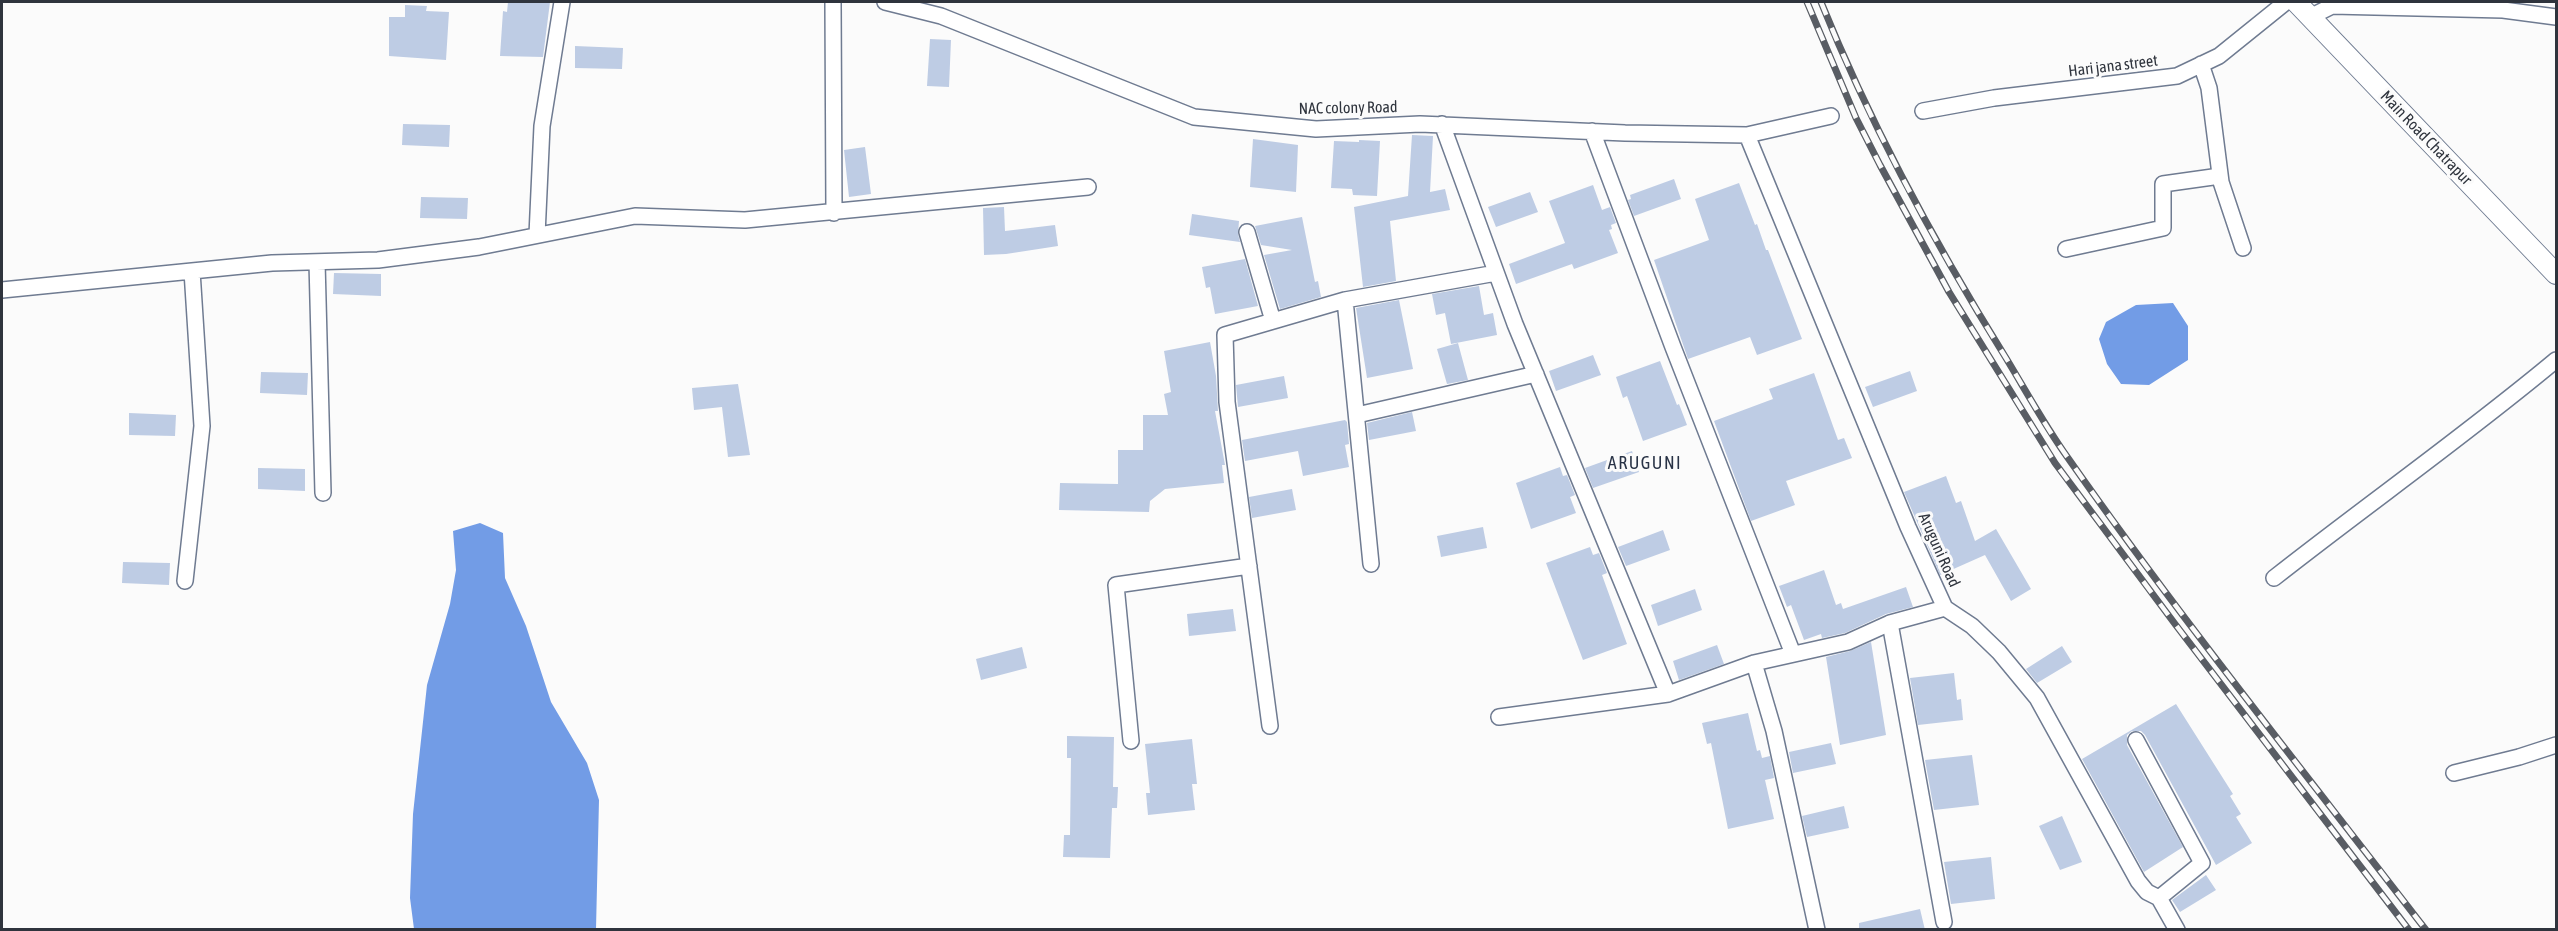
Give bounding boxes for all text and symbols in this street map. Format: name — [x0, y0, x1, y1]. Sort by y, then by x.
street label: Hari jana street — [2067, 51, 2159, 81]
street label: Main Road Chatrapur — [2376, 87, 2476, 189]
street label: NAC colony Road — [1298, 98, 1398, 118]
district label: ARUGUNI — [1608, 452, 1682, 474]
street label: Aruguni Road — [1914, 510, 1964, 590]

